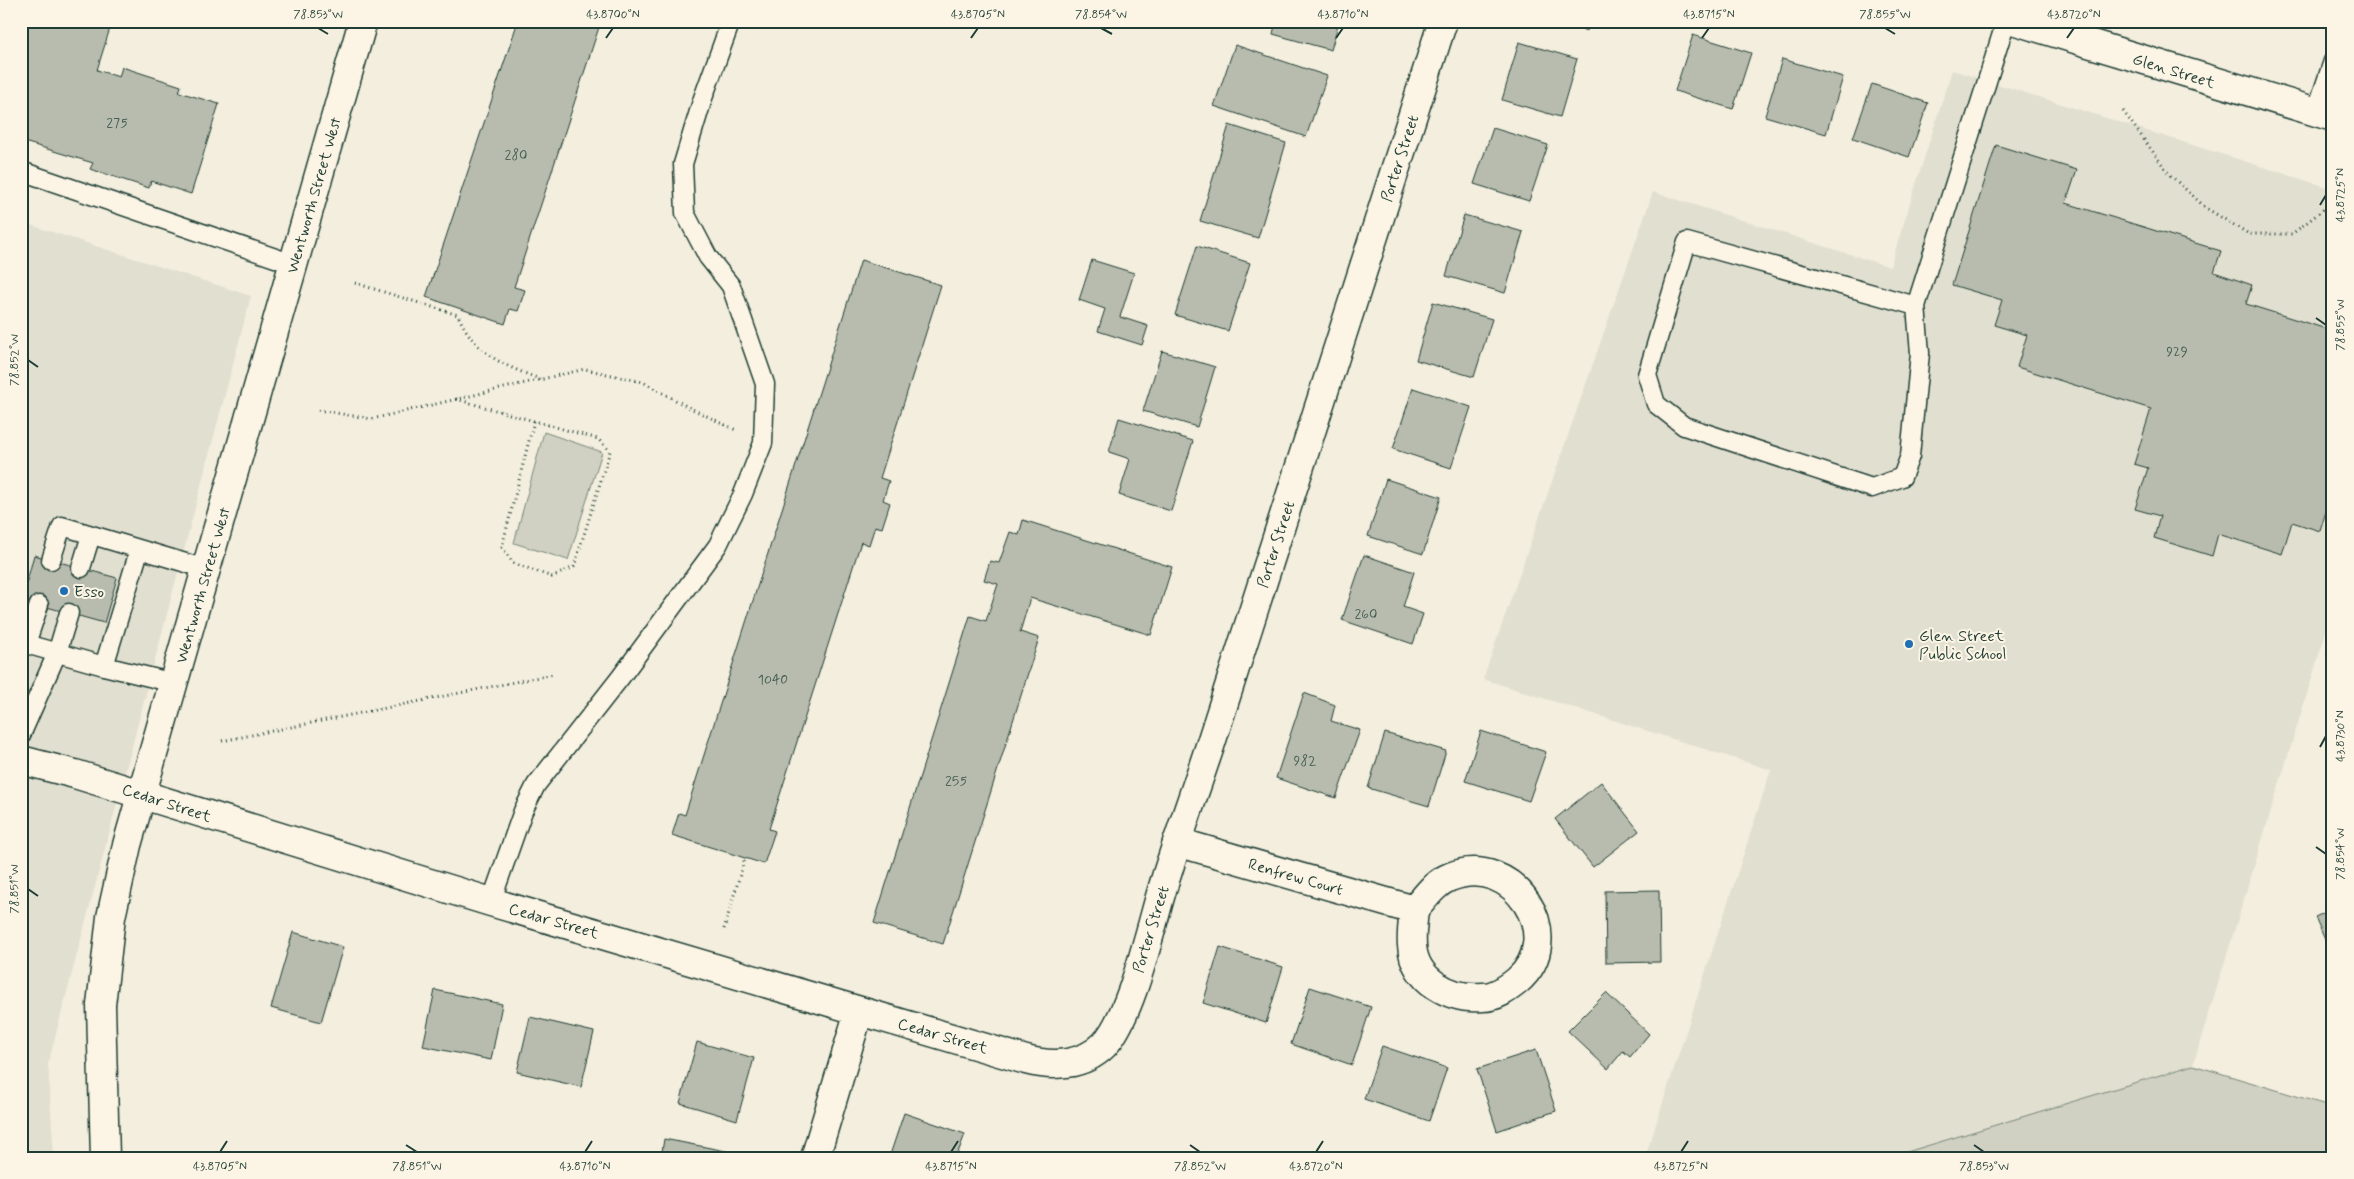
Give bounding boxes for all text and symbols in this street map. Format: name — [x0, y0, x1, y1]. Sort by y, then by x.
text: 78.853°W — [293, 7, 343, 23]
text: 43.8700°N — [586, 7, 640, 23]
text: 43.8705°N — [951, 7, 1005, 23]
text: 78.854°W — [1075, 7, 1127, 23]
text: 43.8710°N — [1317, 7, 1369, 23]
text: 43.8715°N — [1683, 7, 1735, 23]
text: 78.855°W — [1859, 7, 1911, 23]
text: 43.8720°N — [2047, 7, 2101, 23]
street label: Glen Street — [2130, 49, 2218, 94]
street label: Porter Street — [1377, 112, 1424, 204]
house number: 275 — [106, 114, 128, 132]
street label: Wentworth Street West — [282, 115, 347, 276]
house number: 280 — [505, 146, 527, 164]
text: 43.8725°N — [2333, 168, 2349, 222]
text: 78.855°W — [2333, 299, 2349, 351]
text: 78.852°W — [7, 334, 23, 386]
house number: 929 — [2166, 343, 2188, 361]
street label: Porter Street — [1253, 498, 1300, 590]
street label: Wentworth Street West — [171, 505, 236, 666]
place label: Esso — [74, 582, 104, 603]
marker: Esso — [58, 585, 70, 597]
house number: 260 — [1354, 605, 1378, 623]
place label: Glen Street Public School — [1919, 626, 2007, 665]
marker: Glen Street Public School — [1903, 638, 1915, 650]
house number: 1040 — [758, 671, 788, 689]
text: 43.8730°N — [2333, 710, 2349, 762]
house number: 982 — [1294, 752, 1316, 770]
house number: 255 — [945, 772, 967, 790]
street label: Cedar Street — [119, 779, 214, 828]
text: 78.854°W — [2333, 828, 2349, 880]
street label: Renfrew Court — [1246, 854, 1346, 901]
text: 78.851°W — [7, 864, 23, 914]
street label: Porter Street — [1128, 883, 1175, 976]
street label: Cedar Street — [506, 899, 602, 944]
street label: Cedar Street — [895, 1014, 991, 1059]
text: 43.8705°N — [193, 1159, 247, 1175]
text: 78.851°W — [392, 1159, 442, 1175]
text: 43.8710°N — [559, 1159, 611, 1175]
text: 43.8715°N — [925, 1159, 977, 1175]
text: 78.852°W — [1174, 1159, 1226, 1175]
text: 43.8720°N — [1289, 1159, 1343, 1175]
text: 43.8725°N — [1654, 1159, 1708, 1175]
text: 78.853°W — [1959, 1159, 2009, 1175]

